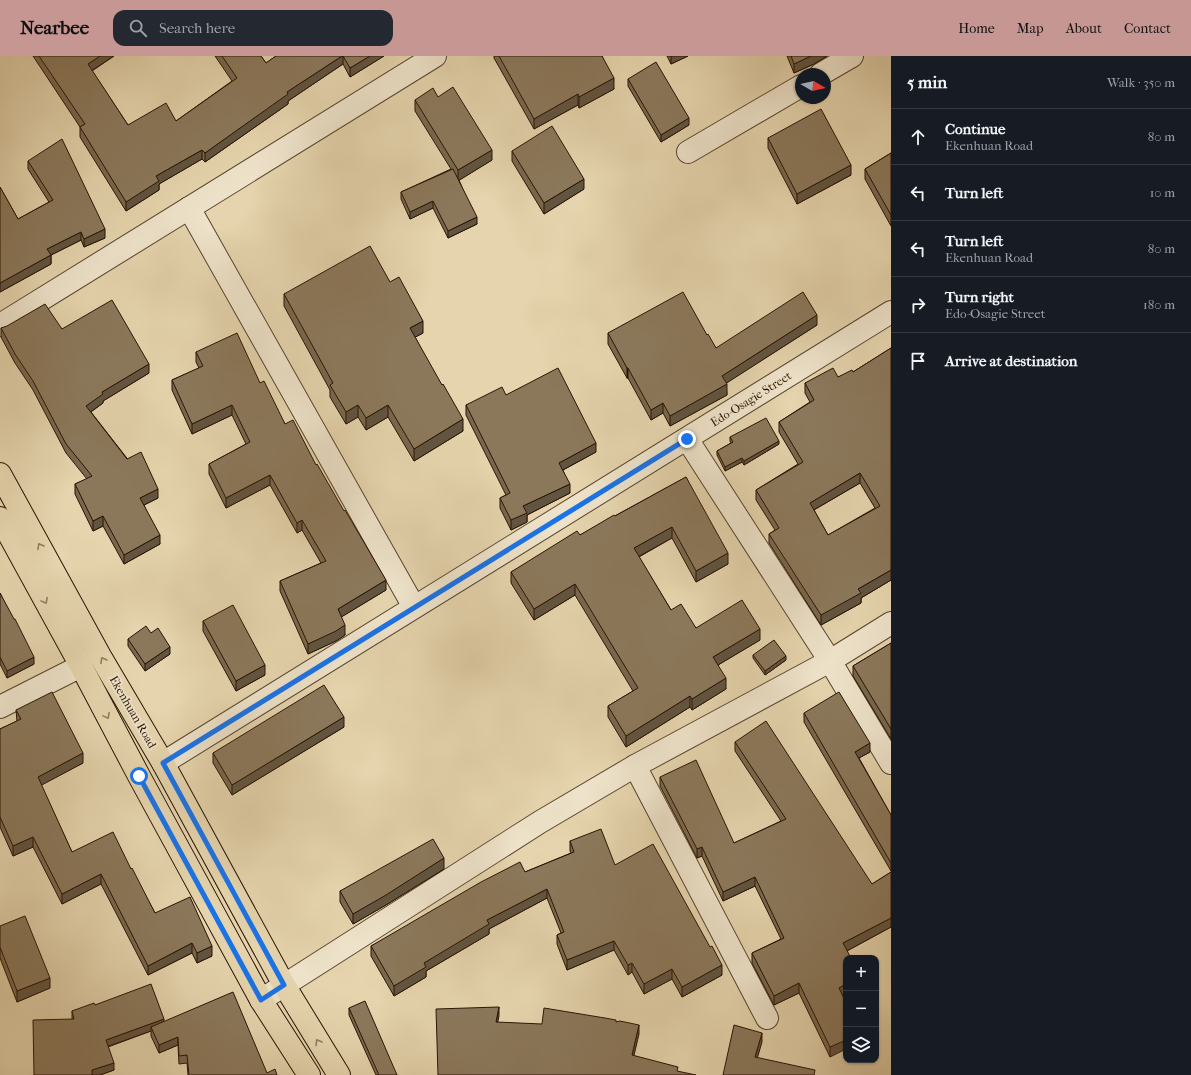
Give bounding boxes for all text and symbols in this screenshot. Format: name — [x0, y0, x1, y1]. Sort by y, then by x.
search box — [113, 10, 393, 46]
text: Nearbee — [20, 17, 89, 39]
icon: search — [127, 17, 149, 39]
text: Search here — [159, 19, 235, 37]
text: Home — [958, 20, 995, 37]
text: Map — [1017, 20, 1044, 37]
text: About — [1066, 20, 1102, 37]
text: Contact — [1124, 20, 1171, 37]
north arrow — [795, 68, 831, 104]
text: 5 min — [907, 72, 947, 92]
text: Walk · 350 m — [1107, 75, 1175, 90]
text: Continue — [945, 120, 1005, 138]
icon: ahead — [907, 126, 929, 148]
text: 80 m — [1148, 129, 1175, 144]
text: Ekenhuan Road — [945, 138, 1033, 153]
icon: left — [907, 182, 929, 204]
text: Turn left — [945, 184, 1003, 202]
text: 10 m — [1150, 185, 1175, 200]
text: Turn left — [945, 232, 1003, 250]
icon: left — [907, 238, 929, 260]
text: 80 m — [1148, 241, 1175, 256]
text: Ekenhuan Road — [945, 250, 1033, 265]
text: Turn right — [945, 288, 1014, 306]
icon: right — [907, 294, 929, 316]
text: 180 m — [1143, 297, 1175, 312]
text: Edo-Osagie Street — [945, 306, 1045, 321]
icon: arrive — [907, 350, 929, 372]
text: Arrive at destination — [945, 352, 1077, 370]
street label: Edo-Osagie Street — [708, 368, 795, 429]
route end — [678, 430, 696, 448]
one-way arrow — [38, 543, 45, 551]
one-way arrow — [41, 597, 48, 604]
one-way arrow — [100, 657, 107, 664]
street label: Ekenhuan Road — [107, 673, 160, 751]
one-way arrow — [102, 711, 109, 719]
route start — [130, 767, 148, 785]
map controls — [843, 955, 879, 1063]
button: + — [843, 955, 879, 991]
button: − — [843, 991, 879, 1027]
button: layers — [843, 1027, 879, 1063]
one-way arrow — [316, 1039, 323, 1046]

